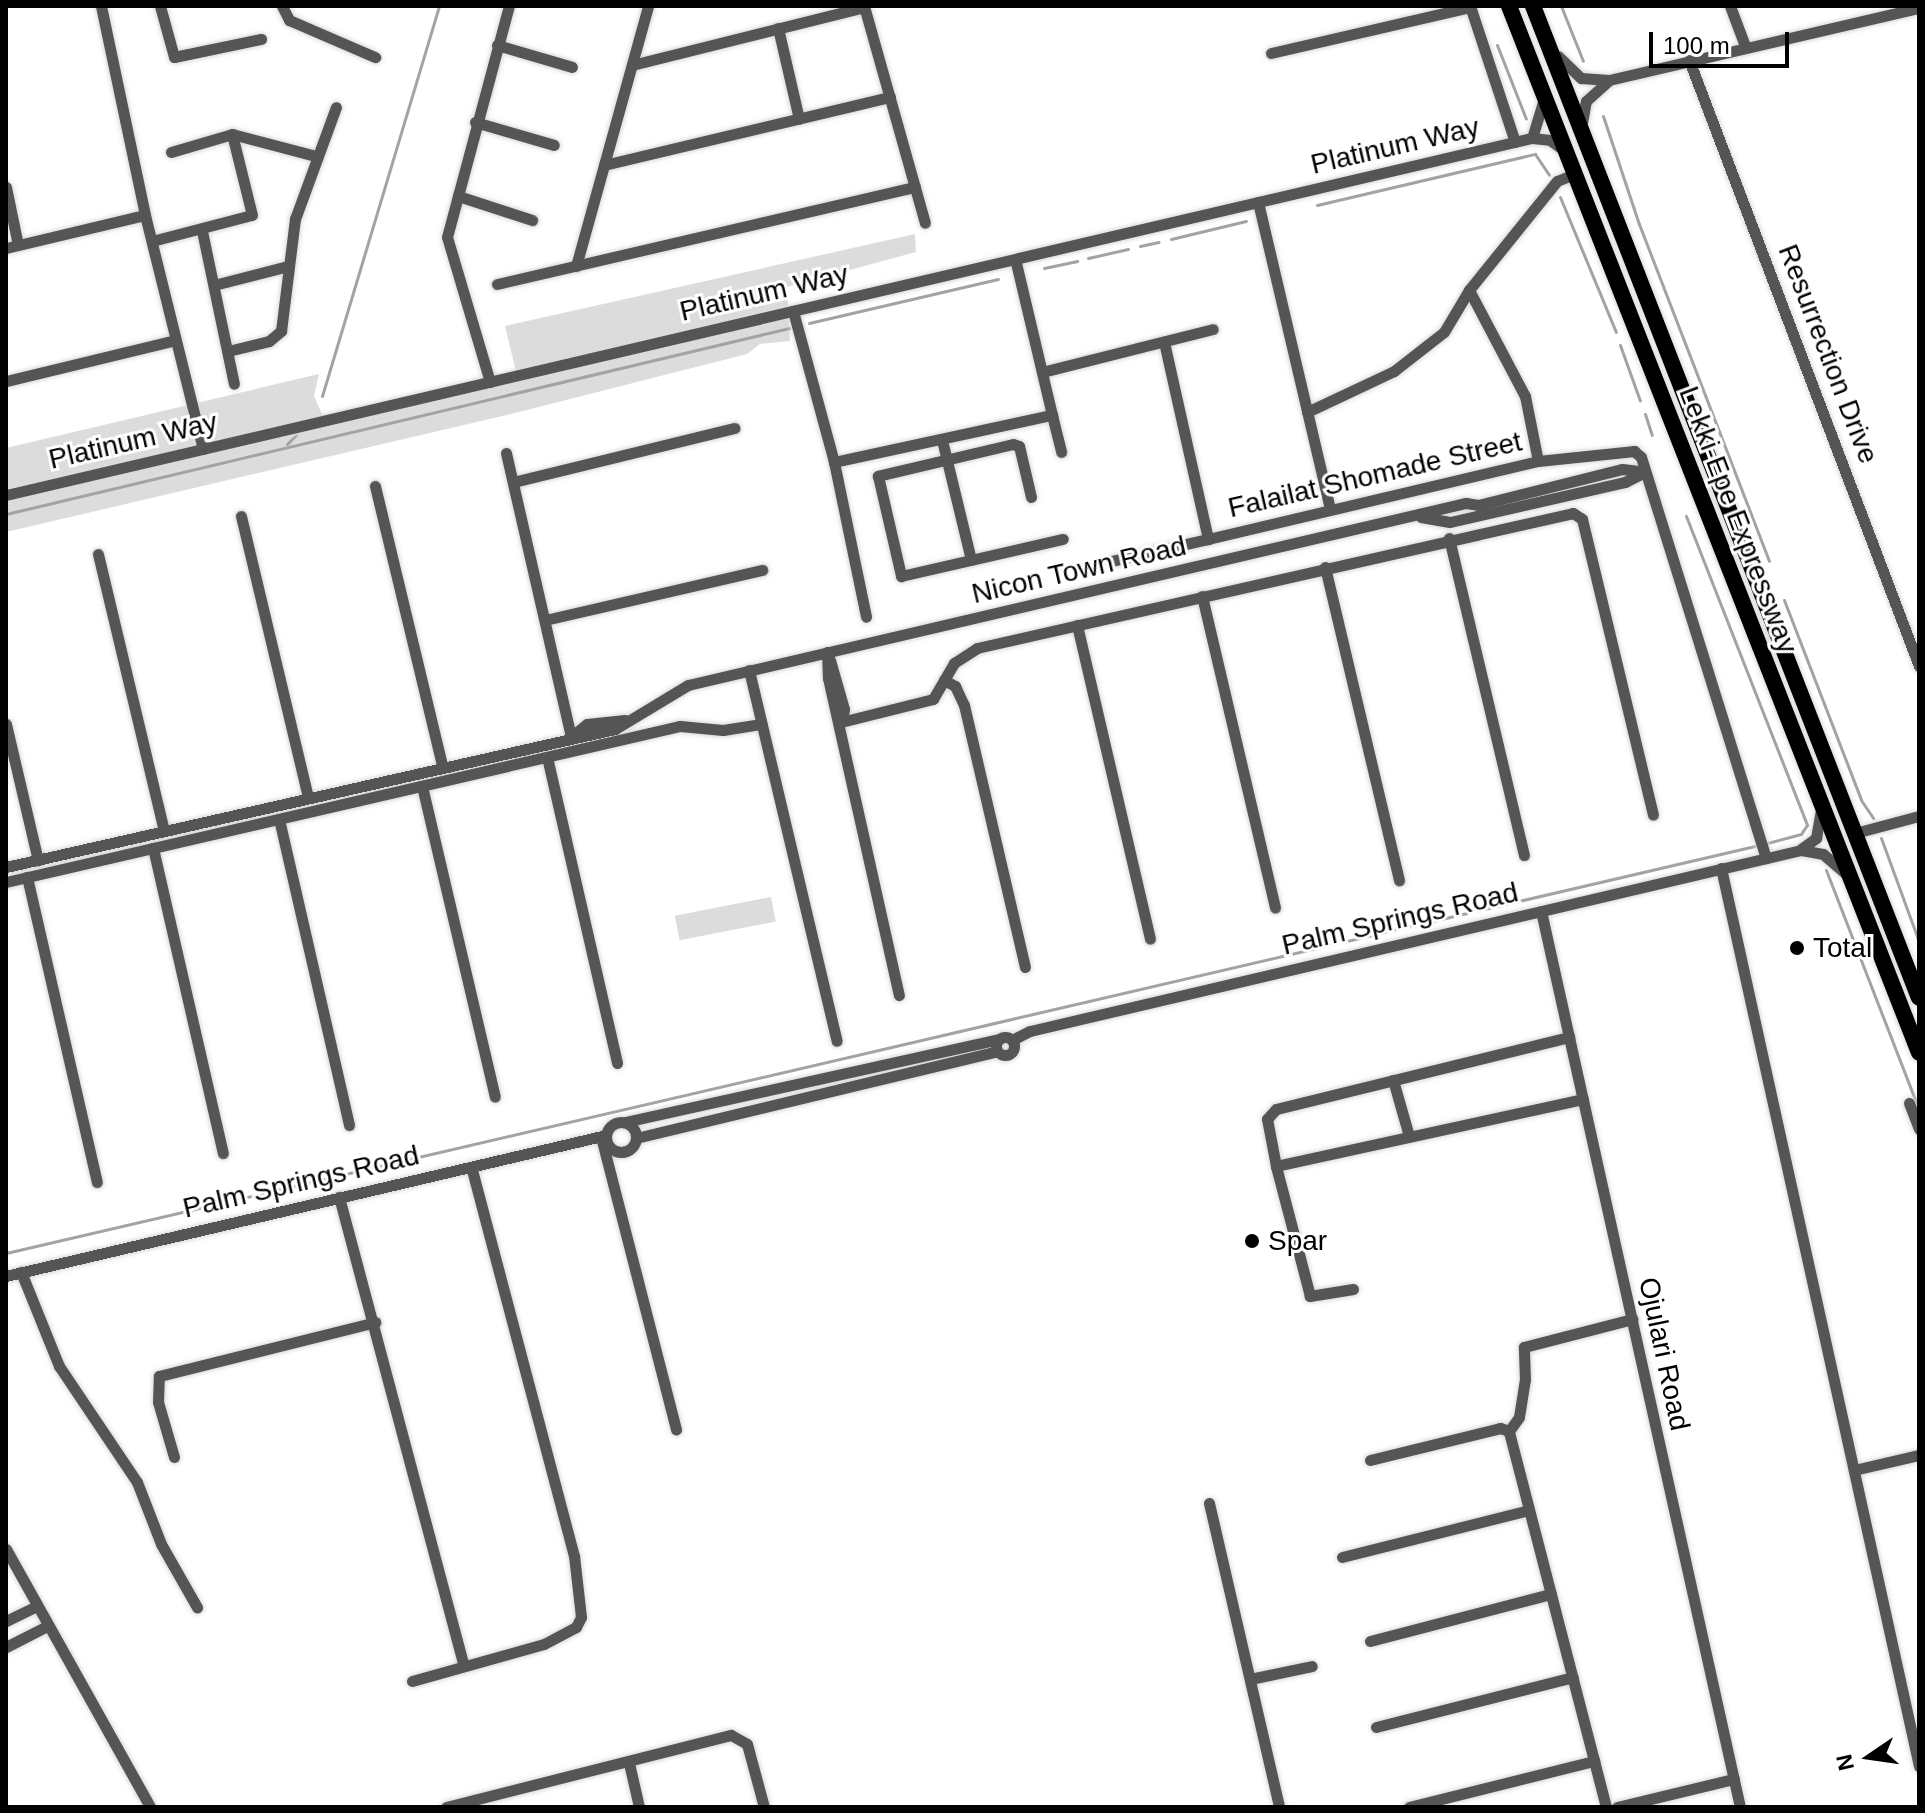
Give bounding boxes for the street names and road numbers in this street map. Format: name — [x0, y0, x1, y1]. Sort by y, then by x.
street label: Platinum Way — [1308, 110, 1482, 182]
street label: Resurrection Drive — [1771, 240, 1885, 468]
street label: Platinum Way — [677, 257, 851, 329]
street label: Lekki-Epe Expressway — [1672, 382, 1804, 658]
street label: Platinum Way — [46, 405, 220, 477]
street label: Falailat Shomade Street — [1225, 425, 1525, 525]
street label: Nicon Town Road — [968, 529, 1190, 611]
street label: Palm Springs Road — [1279, 875, 1521, 963]
street label: Palm Springs Road — [180, 1138, 422, 1226]
street label: Ojulari Road — [1631, 1274, 1697, 1434]

